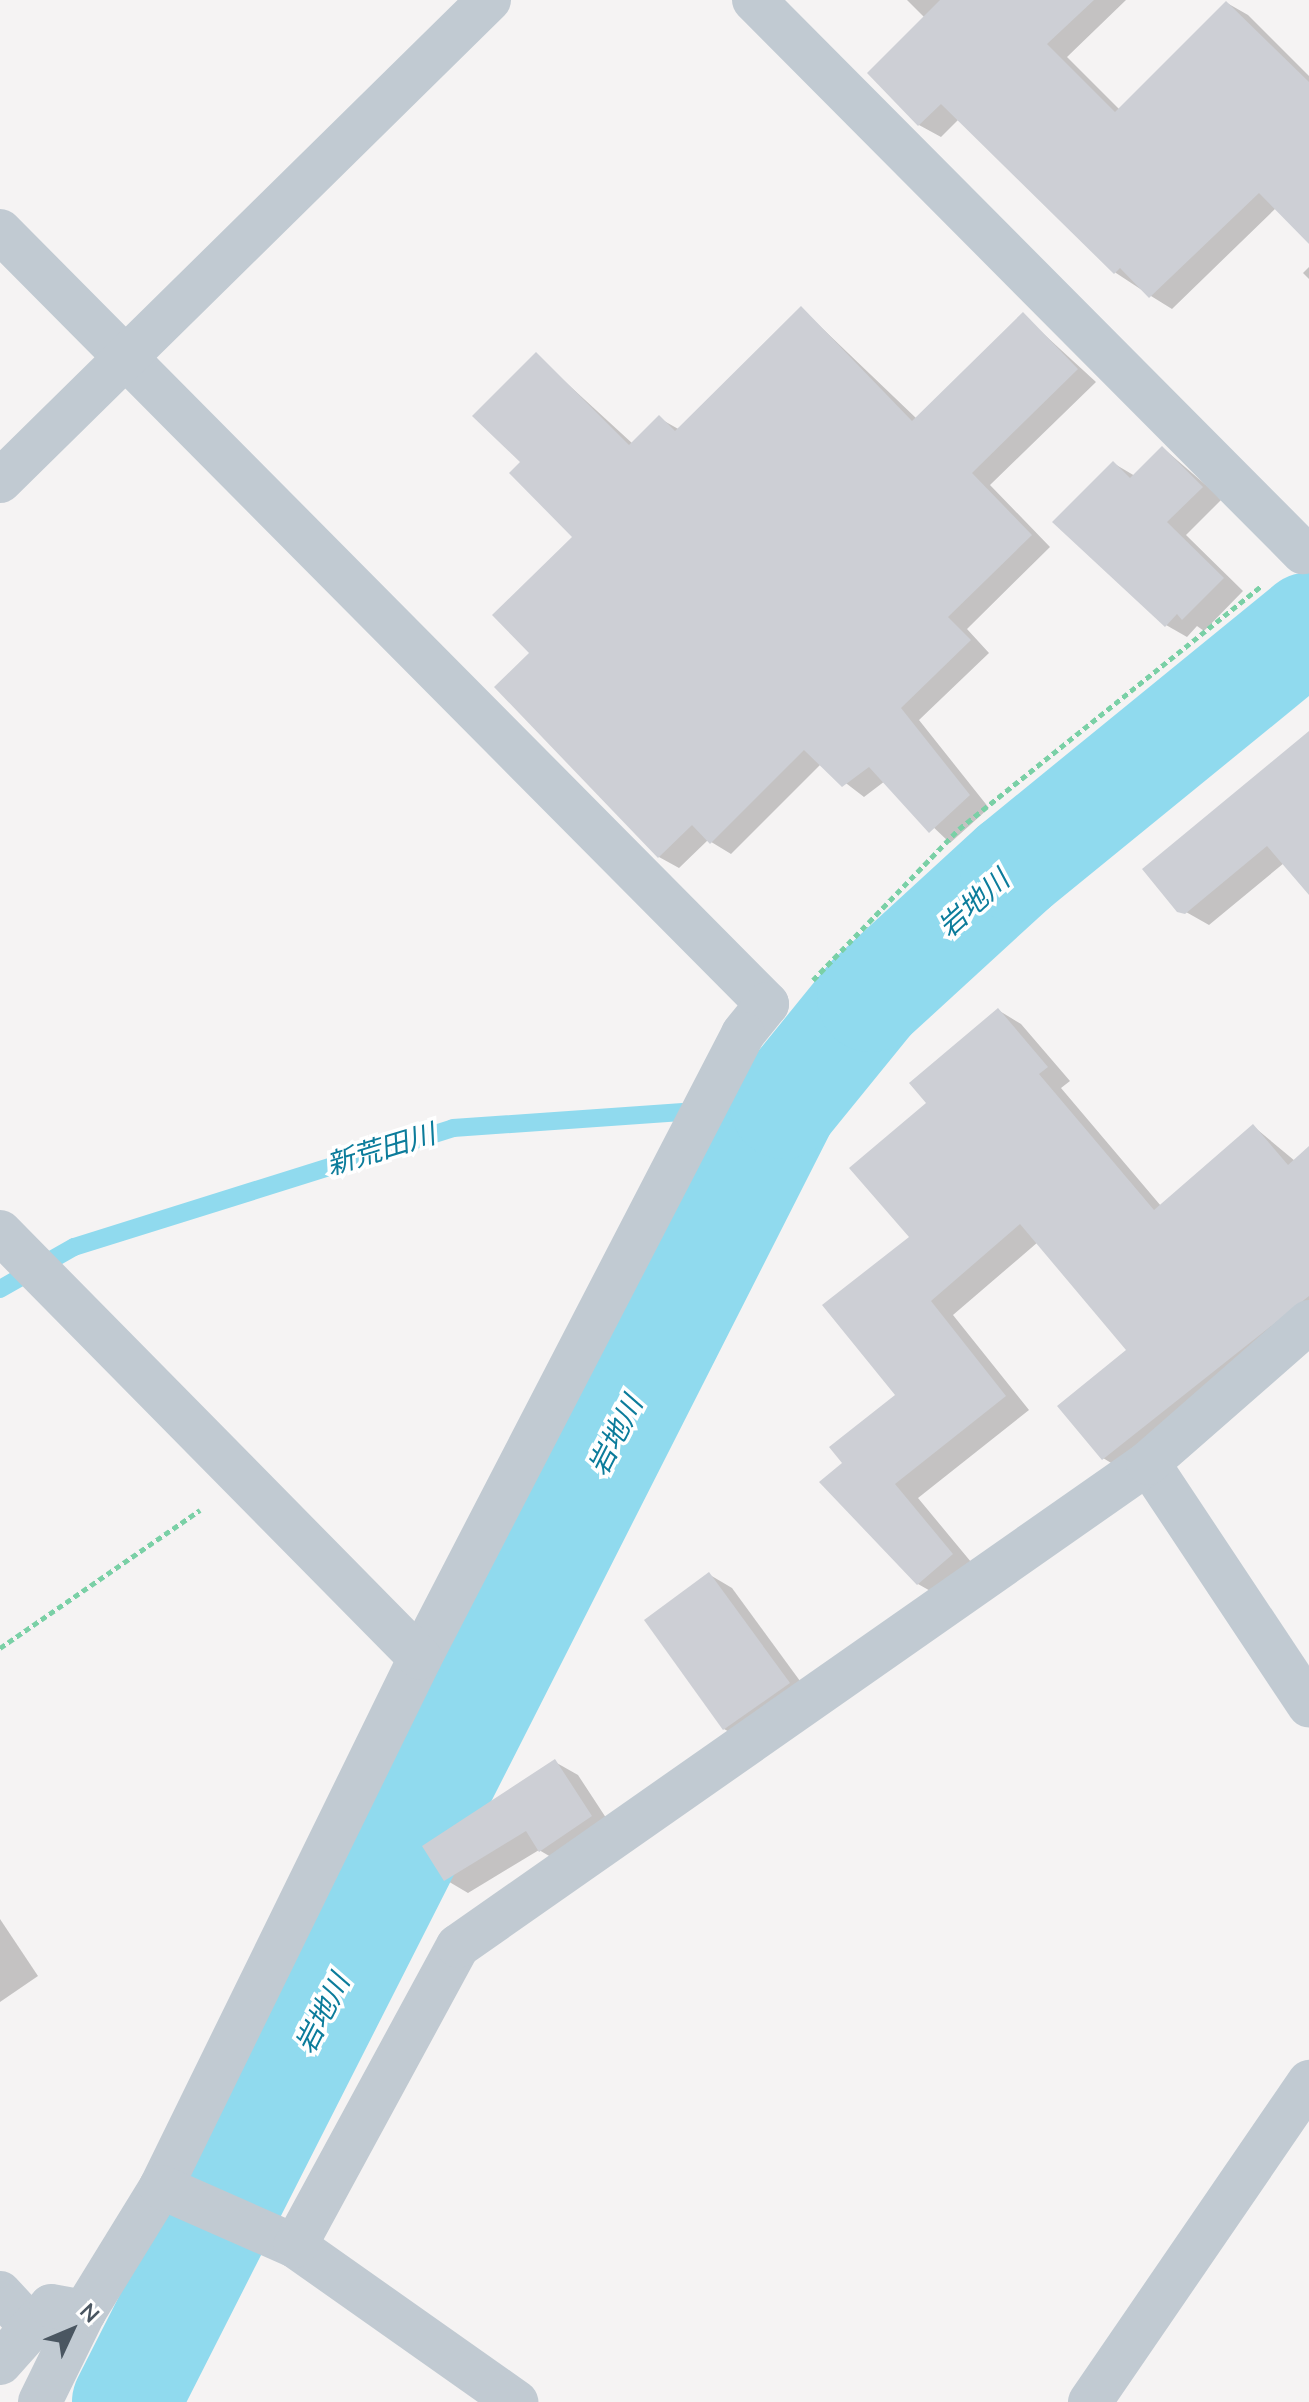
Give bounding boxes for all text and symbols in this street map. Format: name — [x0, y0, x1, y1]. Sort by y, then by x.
water label: 岩地川 — [932, 863, 1016, 945]
water label: 新荒田川 — [323, 1118, 439, 1182]
water label: 岩地川 — [582, 1391, 650, 1481]
water label: 岩地川 — [289, 1969, 357, 2059]
north arrow — [32, 2290, 112, 2370]
text: N — [73, 2297, 106, 2330]

